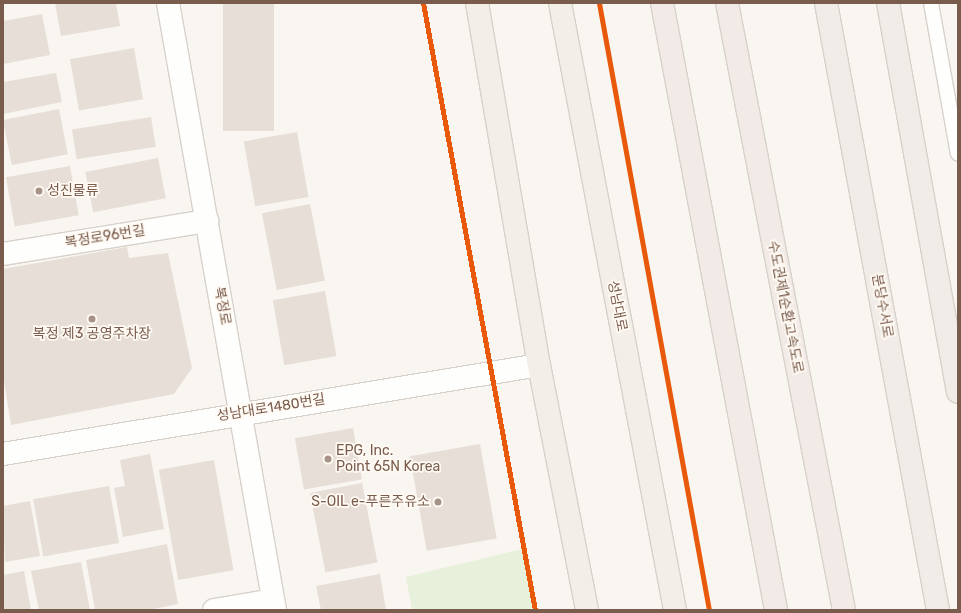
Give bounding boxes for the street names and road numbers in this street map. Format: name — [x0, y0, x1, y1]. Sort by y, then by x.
street label: 복정로96번길 — [64, 222, 146, 252]
street label: 수도권제1순환고속도로 — [764, 239, 806, 375]
street label: 분당수서로 — [868, 273, 896, 339]
street label: 성남대로 — [604, 279, 630, 333]
street label: 복정로 — [210, 286, 234, 326]
street label: 성남대로1480번길 — [215, 391, 327, 425]

